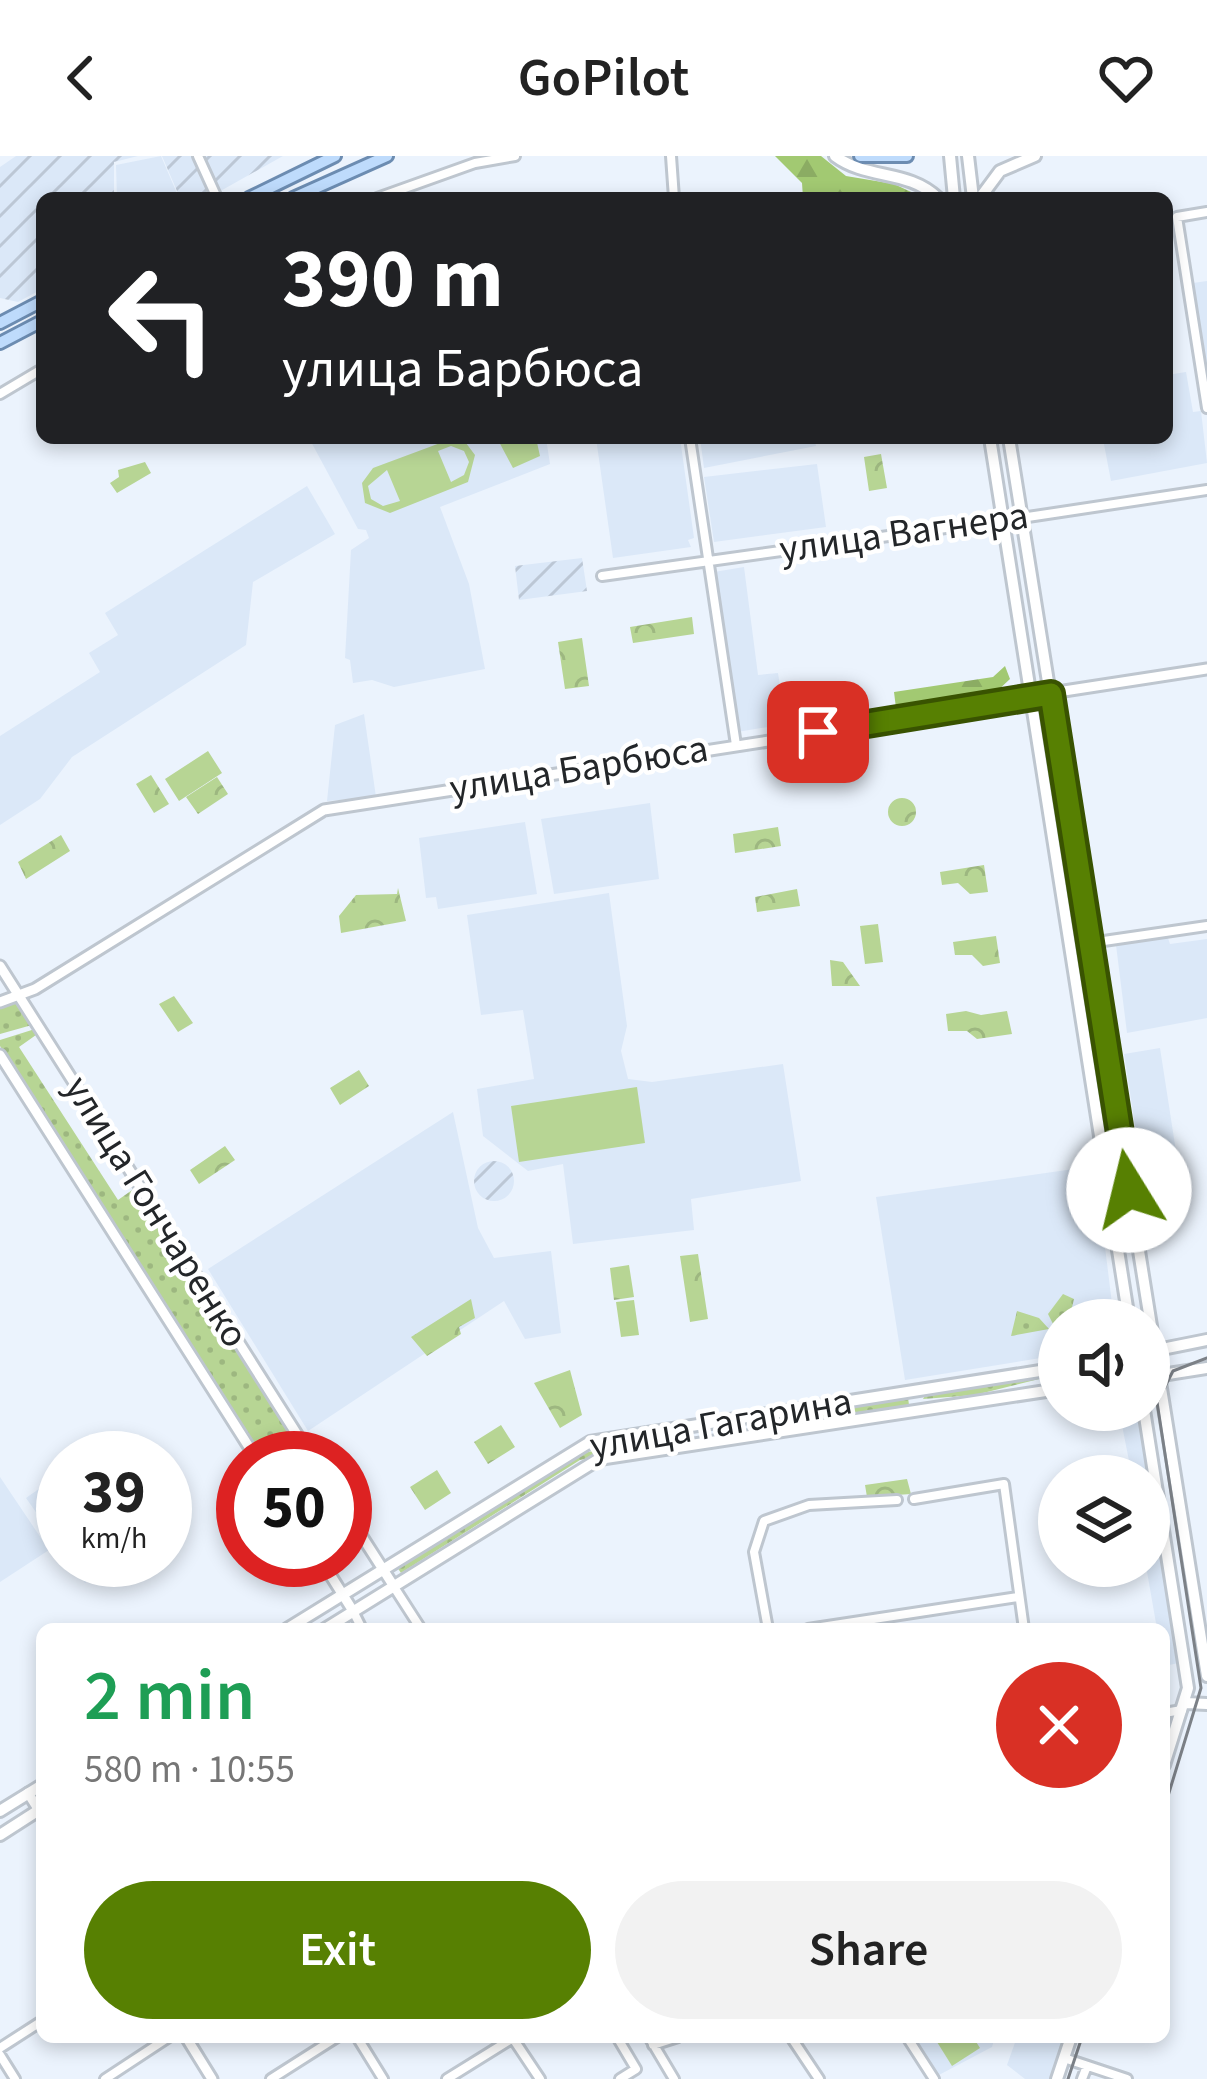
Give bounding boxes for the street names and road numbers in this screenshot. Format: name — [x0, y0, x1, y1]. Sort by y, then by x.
street label: улица Вагнера — [776, 488, 1032, 578]
street label: улица Барбюса — [446, 721, 712, 817]
street label: улица Гончаренко — [50, 1065, 262, 1359]
street label: улица Гагарина — [586, 1373, 856, 1475]

